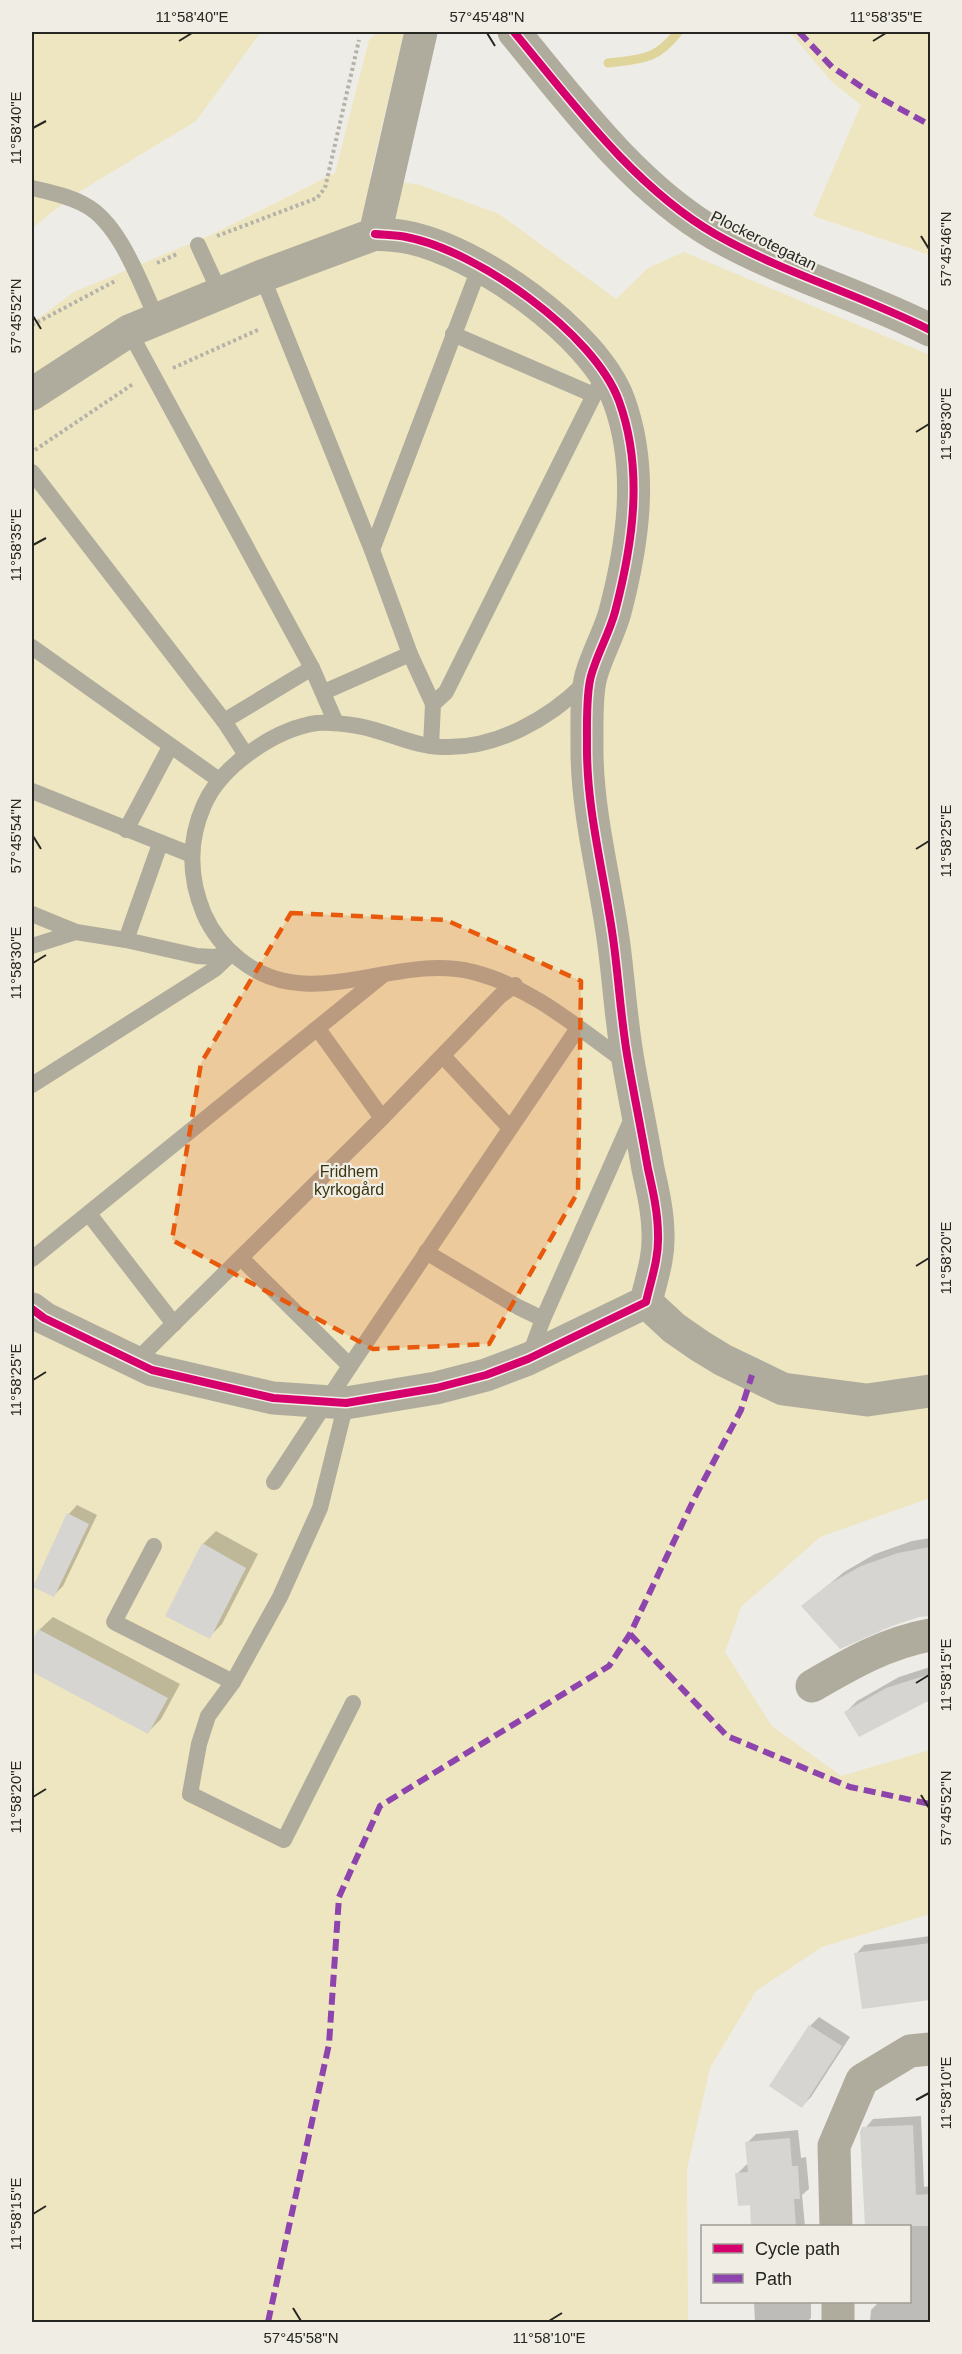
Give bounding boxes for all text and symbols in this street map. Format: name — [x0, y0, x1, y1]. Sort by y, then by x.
text: 11°58'40"E — [155, 8, 229, 25]
text: 57°45'48"N — [449, 8, 525, 25]
text: 11°58'35"E — [849, 8, 923, 25]
text: 11°58'40"E — [7, 91, 24, 165]
street label: Plockerotegatan — [708, 207, 819, 273]
text: 57°45'46"N — [937, 211, 954, 287]
text: 57°45'52"N — [7, 278, 24, 354]
text: 11°58'30"E — [937, 387, 954, 461]
text: 11°58'35"E — [7, 508, 24, 582]
text: 57°45'54"N — [7, 798, 24, 874]
text: 11°58'25"E — [937, 804, 954, 878]
text: 11°58'30"E — [7, 926, 24, 1000]
park label: Fridhem kyrkogård — [314, 1163, 384, 1198]
text: 11°58'20"E — [937, 1221, 954, 1295]
text: 11°58'25"E — [7, 1343, 24, 1417]
text: 11°58'15"E — [937, 1638, 954, 1712]
text: 11°58'20"E — [7, 1760, 24, 1834]
text: 57°45'52"N — [937, 1770, 954, 1846]
text: 11°58'10"E — [937, 2056, 954, 2130]
text: 11°58'15"E — [7, 2177, 24, 2251]
legend — [701, 2225, 911, 2303]
text: Cycle path — [755, 2239, 840, 2259]
text: Path — [755, 2269, 792, 2289]
text: 57°45'58"N — [263, 2329, 339, 2346]
text: 11°58'10"E — [512, 2329, 586, 2346]

